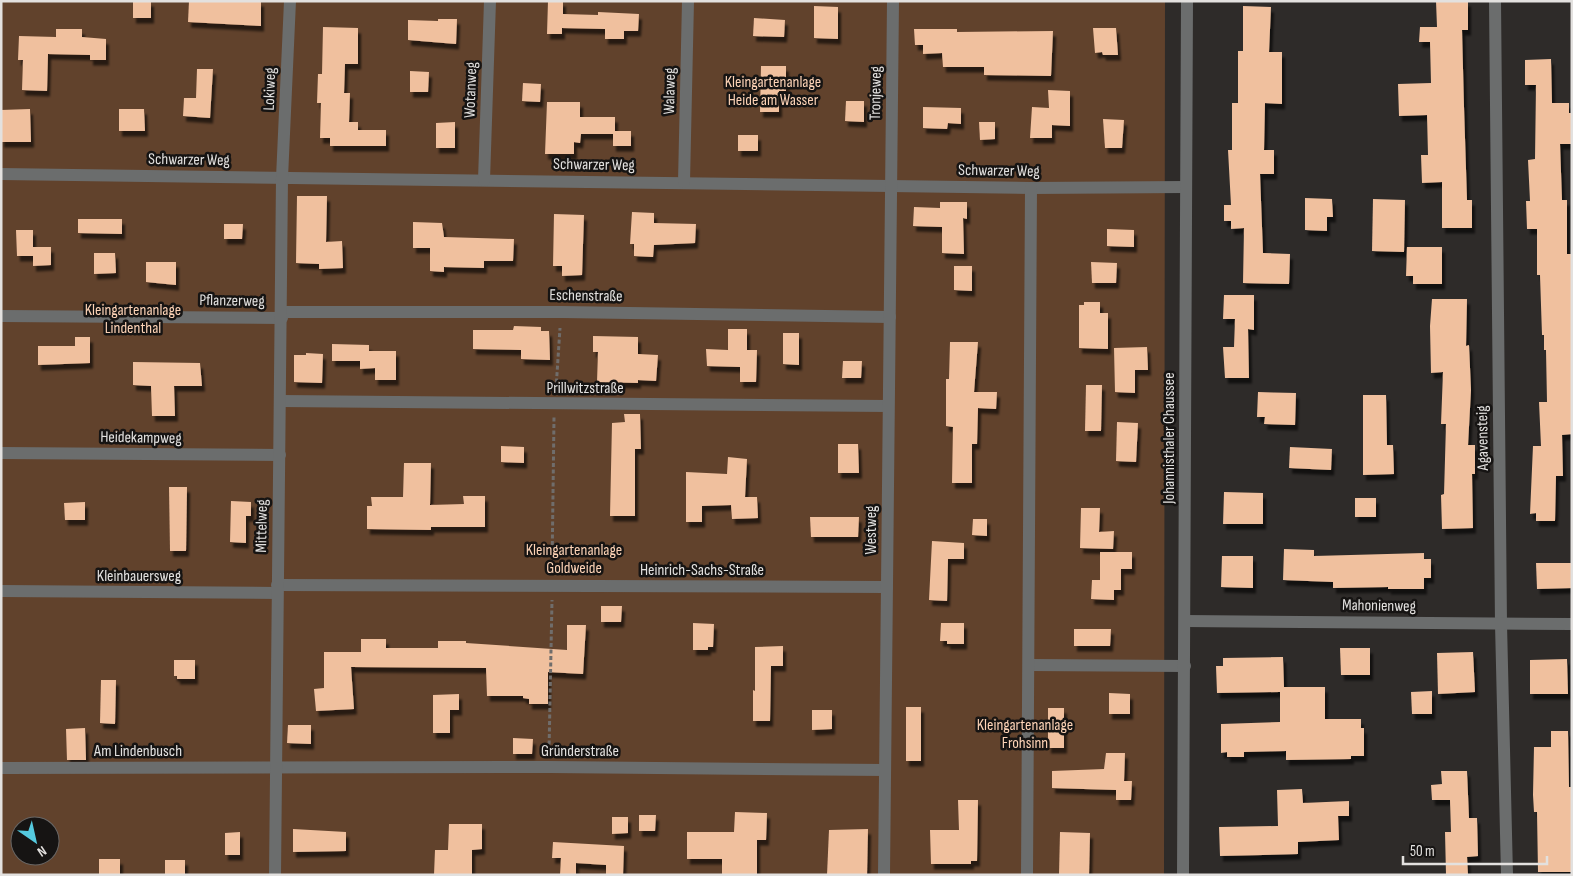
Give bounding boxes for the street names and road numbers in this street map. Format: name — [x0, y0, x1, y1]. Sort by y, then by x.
street label: Wotanweg — [461, 62, 481, 118]
street label: Tronjeweg — [866, 66, 886, 120]
street label: Lokiweg — [260, 67, 280, 111]
street label: Walaweg — [660, 67, 680, 115]
street label: Schwarzer Weg — [148, 150, 230, 170]
street label: Schwarzer Weg — [553, 155, 635, 175]
street label: Schwarzer Weg — [958, 161, 1040, 181]
street label: Eschenstraße — [549, 286, 623, 306]
street label: Pflanzerweg — [199, 291, 265, 311]
street label: Johannisthaler Chaussee — [1160, 372, 1179, 505]
street label: Prillwitzstraße — [546, 379, 624, 398]
street label: Agavensteig — [1473, 405, 1493, 472]
street label: Heidekampweg — [100, 428, 182, 448]
street label: Mittelweg — [252, 499, 272, 553]
street label: Westweg — [862, 506, 881, 554]
street label: Heinrich-Sachs-Straße — [640, 561, 764, 580]
street label: Kleinbauersweg — [97, 567, 181, 586]
street label: Mahonienweg — [1342, 596, 1416, 616]
street label: Am Lindenbusch — [93, 742, 182, 761]
street label: Gründerstraße — [541, 742, 619, 761]

